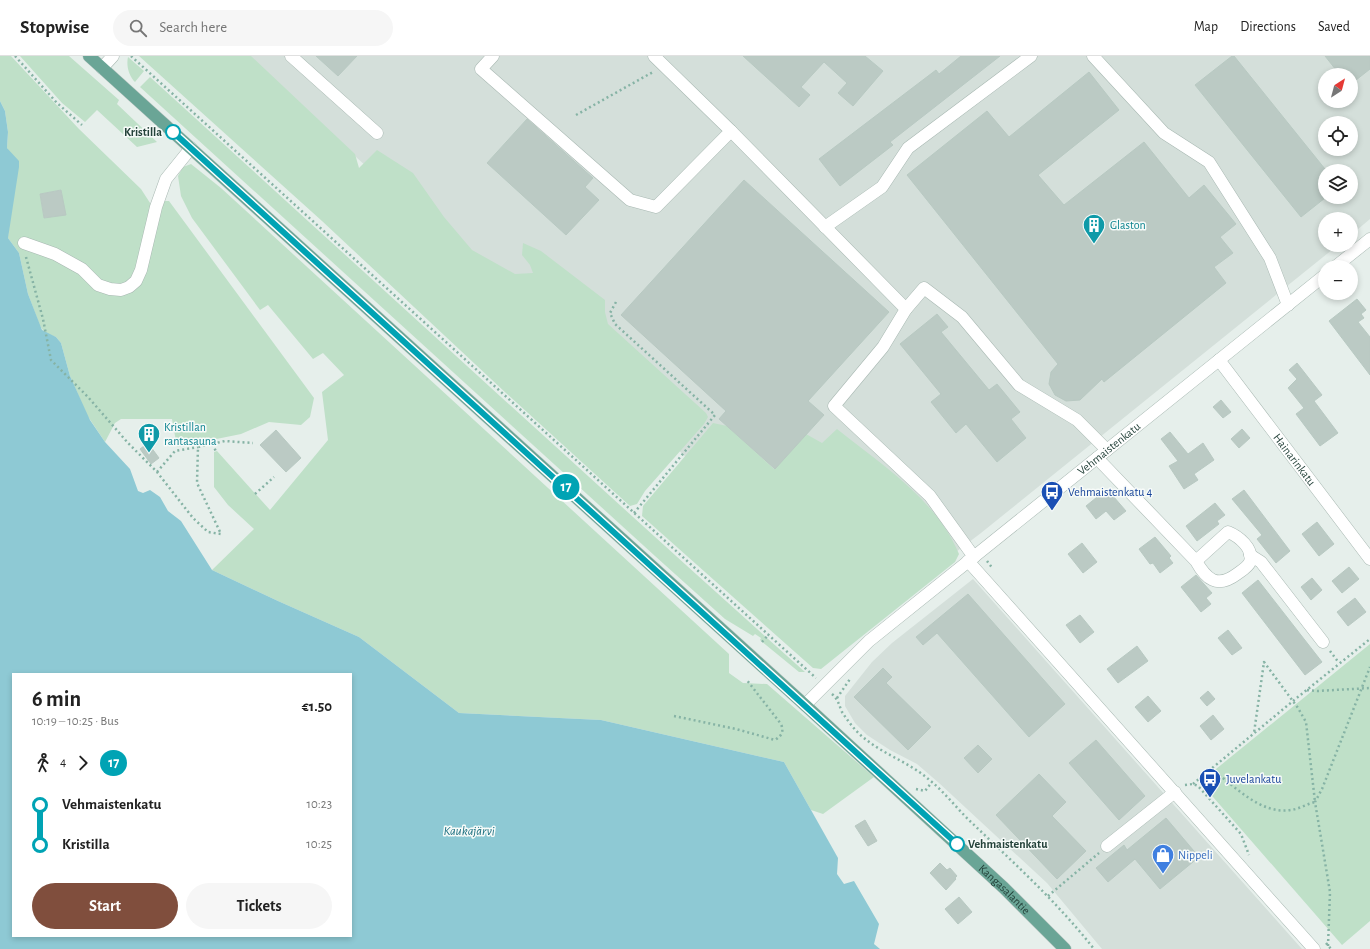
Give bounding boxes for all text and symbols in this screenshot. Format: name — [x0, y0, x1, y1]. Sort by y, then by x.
search box — [113, 10, 393, 46]
icon: search — [127, 17, 149, 39]
text: Stopwise — [20, 18, 89, 37]
text: Search here — [159, 20, 227, 35]
text: Map — [1194, 20, 1218, 34]
text: Directions — [1240, 20, 1296, 34]
text: Saved — [1318, 20, 1350, 34]
north arrow — [1318, 68, 1358, 108]
map controls — [1318, 68, 1358, 300]
button: locate — [1318, 116, 1358, 156]
marker: Kristilla — [165, 124, 181, 140]
place label: Kristilla — [124, 126, 162, 138]
button: layers — [1318, 164, 1358, 204]
building icon: Glaston — [1081, 212, 1107, 245]
button: + — [1318, 212, 1358, 252]
place label: Glaston — [1110, 219, 1146, 231]
button: − — [1318, 260, 1358, 300]
street label: Vehmaistenkatu — [1075, 420, 1142, 477]
building icon: Kristillan rantasauna — [136, 421, 162, 454]
place label: Kristillan rantasauna — [164, 421, 217, 447]
street label: Hainarinkatu — [1271, 431, 1318, 488]
line badge: 17 — [548, 474, 584, 500]
bus stop icon: Vehmaistenkatu 4 — [1039, 479, 1065, 512]
text: 17 — [560, 480, 572, 494]
place label: Vehmaistenkatu 4 — [1068, 486, 1152, 498]
text: 6 min — [32, 688, 81, 710]
text: €1.50 — [302, 699, 332, 714]
text: 10:19 – 10:25 · Bus — [32, 715, 119, 728]
icon: walk — [32, 752, 54, 774]
icon: forward — [72, 752, 94, 774]
text: 4 — [60, 756, 66, 769]
text: 17 — [108, 756, 119, 770]
bus stop icon: Juvelankatu — [1197, 766, 1223, 799]
place label: Juvelankatu — [1226, 773, 1281, 785]
text: Vehmaistenkatu — [62, 797, 161, 812]
text: 10:23 — [306, 798, 332, 811]
water label: Kaukajärvi — [443, 825, 495, 838]
marker: Vehmaistenkatu — [949, 836, 965, 852]
text: Kristilla — [62, 837, 110, 852]
text: 10:25 — [306, 838, 332, 851]
place label: Vehmaistenkatu — [968, 838, 1048, 850]
shop icon: Nippeli — [1150, 842, 1176, 875]
place label: Nippeli — [1178, 849, 1213, 861]
street label: Kangasalantie — [977, 862, 1033, 917]
button: Start — [32, 883, 178, 929]
button: Tickets — [186, 883, 332, 929]

